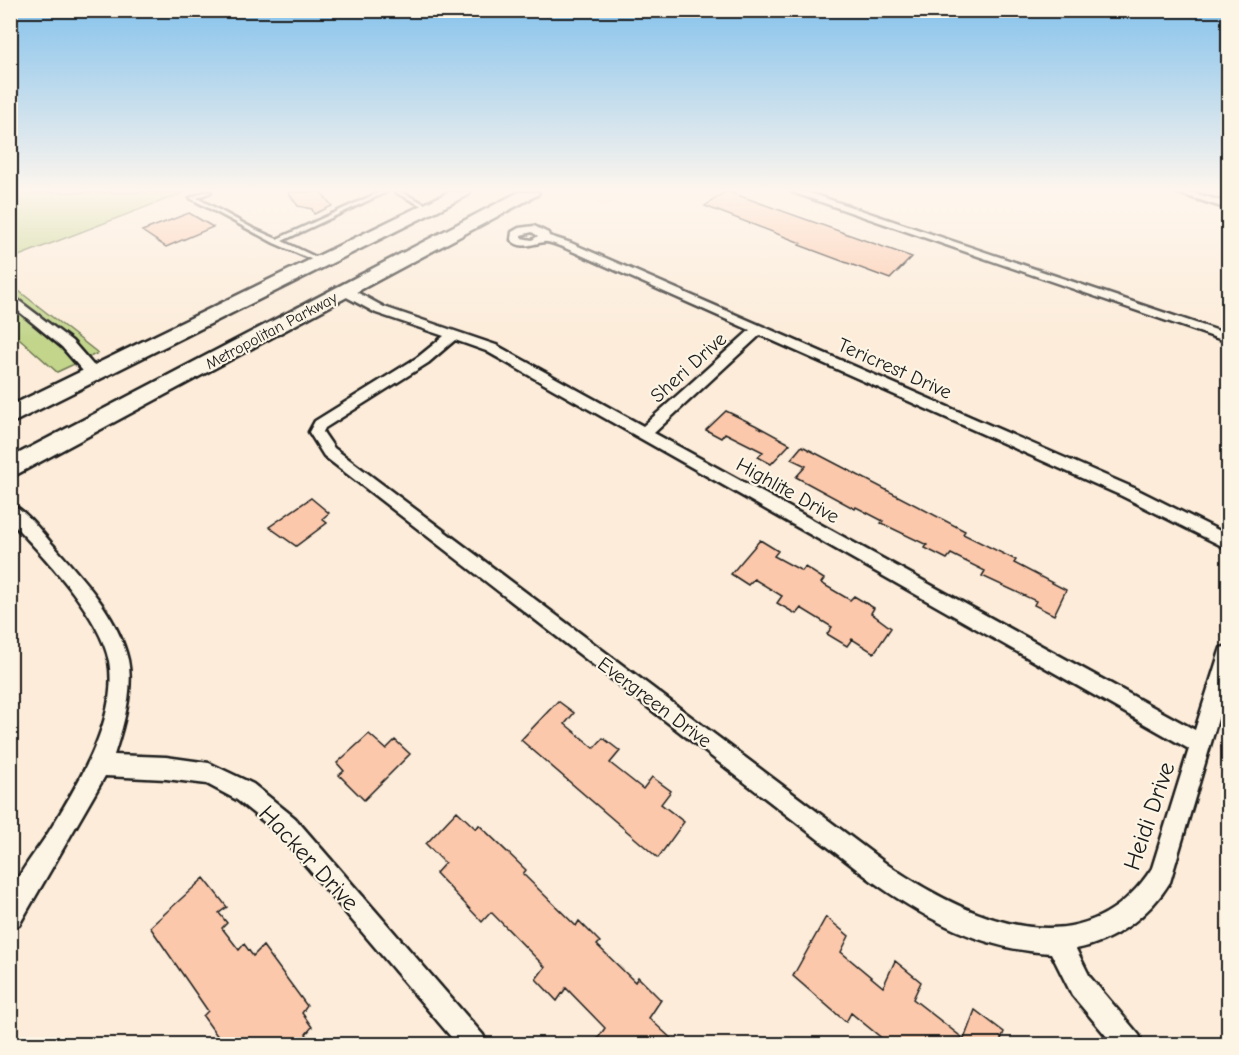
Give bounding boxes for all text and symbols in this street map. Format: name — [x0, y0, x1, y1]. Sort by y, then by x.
street label: Metropolitan Parkway — [203, 288, 341, 373]
street label: Sheri Drive — [646, 327, 731, 407]
street label: Tericrest Drive — [834, 333, 955, 404]
street label: Highlite Drive — [732, 453, 843, 528]
street label: Evergreen Drive — [593, 652, 716, 753]
street label: Heidi Drive — [1117, 758, 1181, 874]
street label: Hacker Drive — [253, 800, 365, 916]

